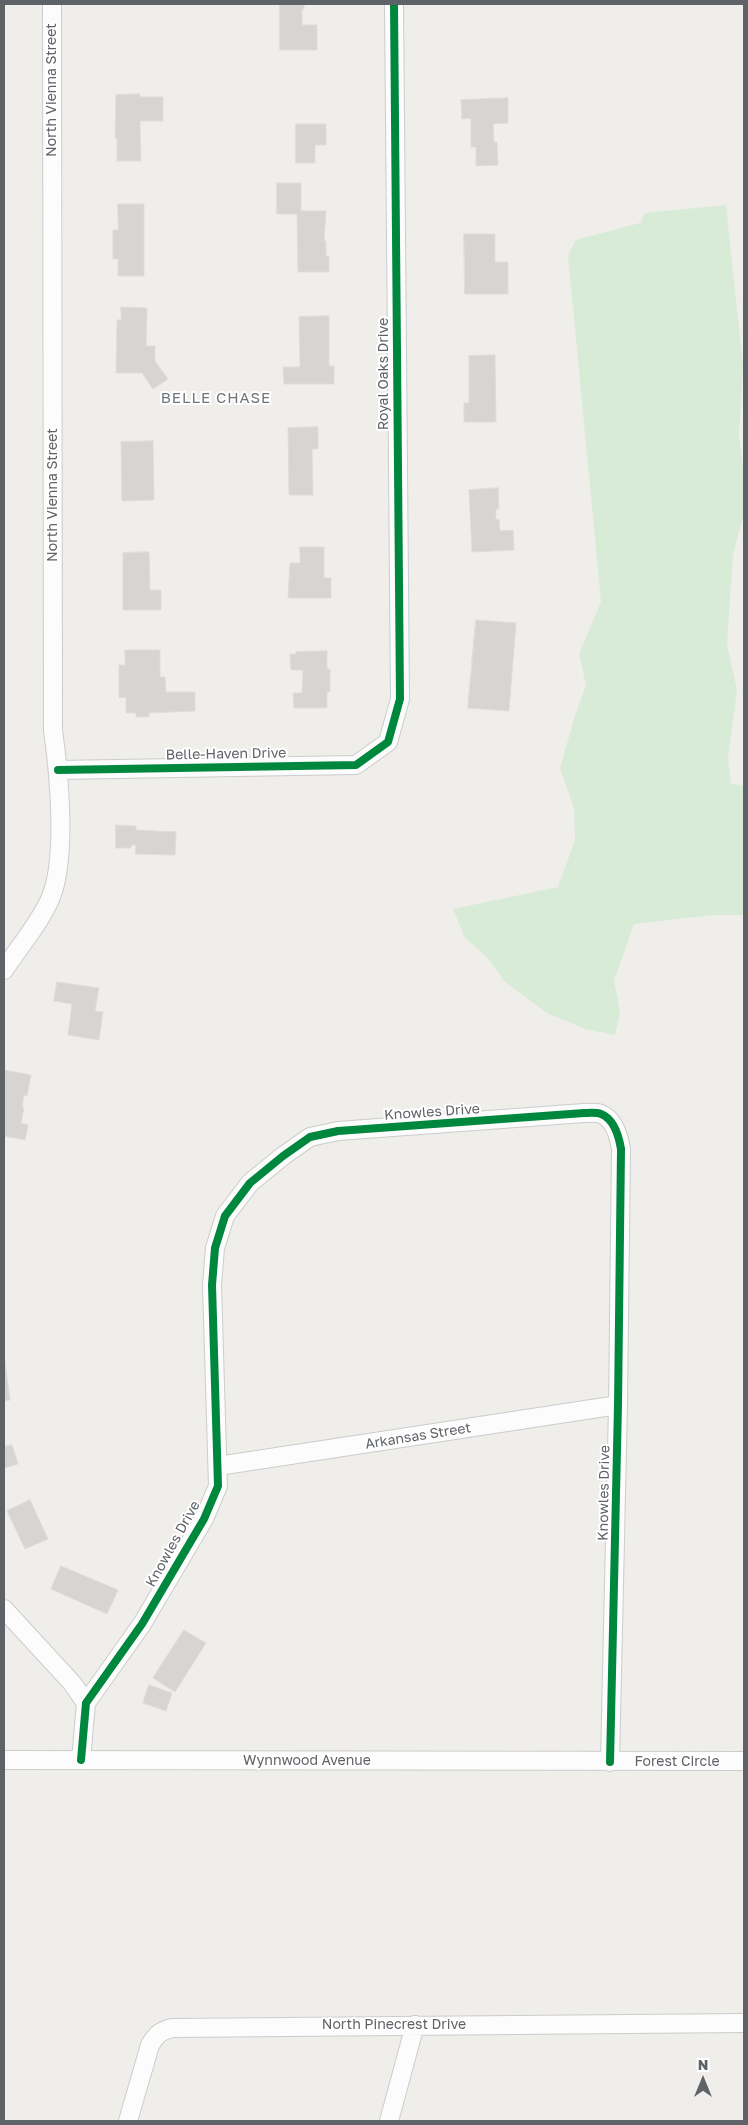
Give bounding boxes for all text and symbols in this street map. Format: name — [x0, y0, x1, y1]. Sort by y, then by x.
street label: North Vienna Street — [44, 23, 60, 157]
street label: Royal Oaks Drive — [376, 318, 392, 430]
district label: BELLE CHASE — [159, 389, 273, 407]
street label: North Vienna Street — [45, 428, 61, 562]
street label: Belle-Haven Drive — [166, 745, 286, 763]
street label: Knowles Drive — [384, 1100, 480, 1124]
street label: Arkansas Street — [364, 1419, 472, 1453]
street label: Knowles Drive — [595, 1445, 613, 1541]
street label: Knowles Drive — [142, 1498, 204, 1590]
street label: Wynnwood Avenue — [243, 1753, 371, 1769]
street label: Forest Circle — [634, 1754, 720, 1770]
street label: North Pinecrest Drive — [322, 2017, 466, 2033]
north arrow — [678, 2055, 728, 2105]
text: N — [698, 2056, 708, 2073]

